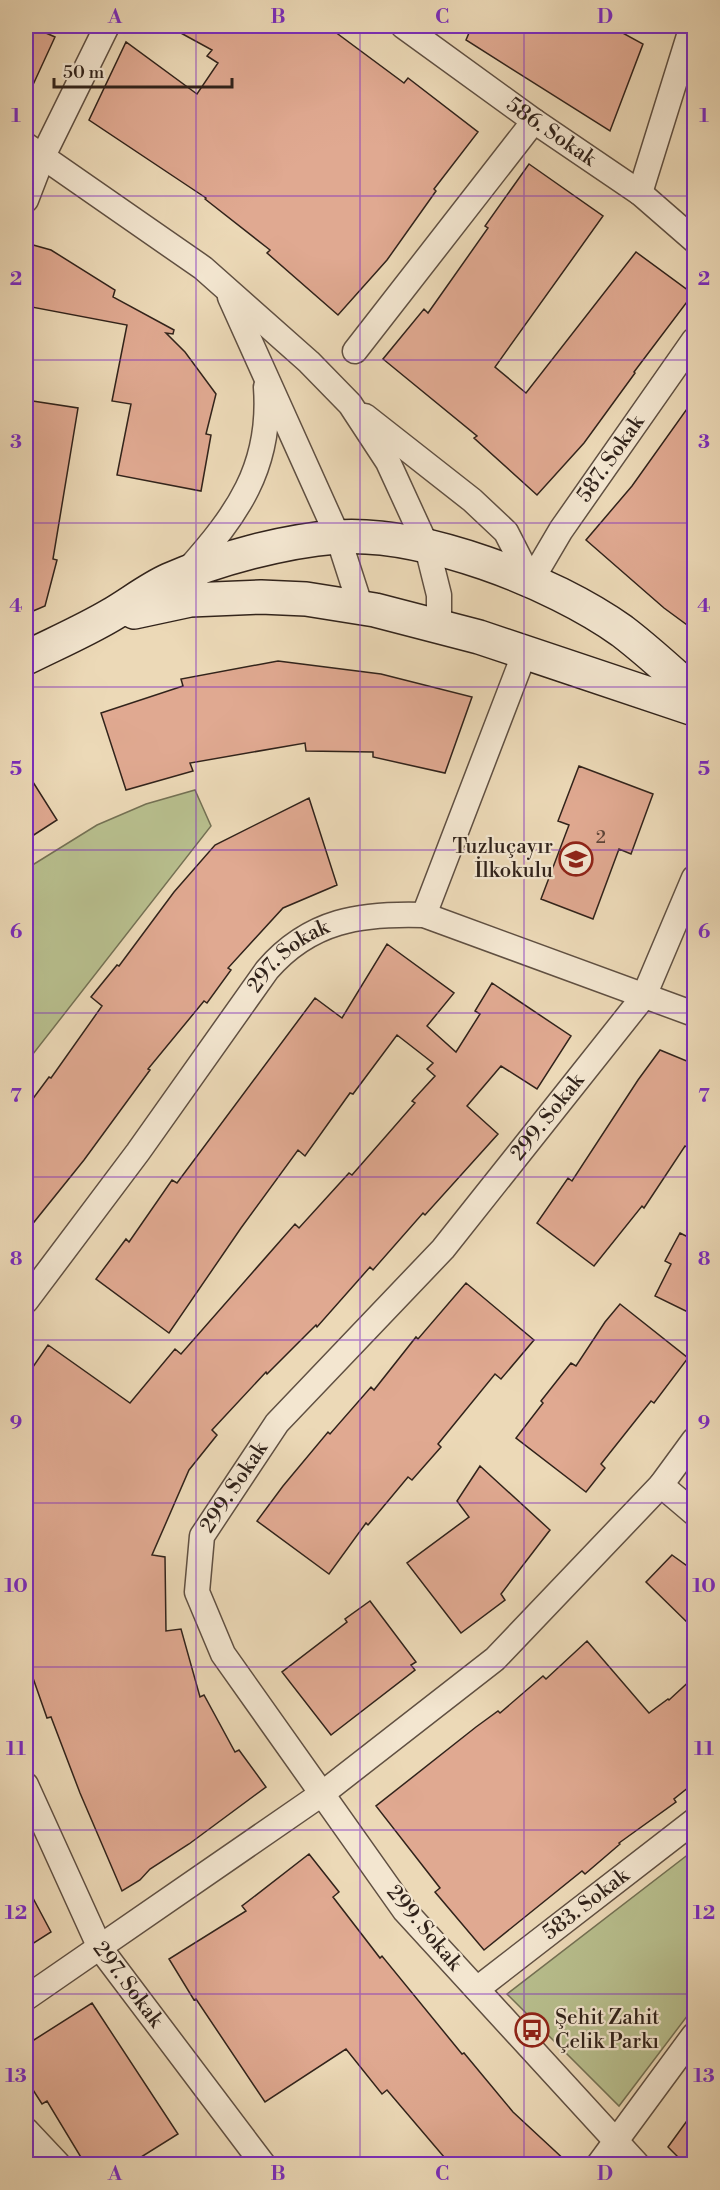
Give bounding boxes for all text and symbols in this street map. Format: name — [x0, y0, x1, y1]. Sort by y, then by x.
text: A — [107, 5, 123, 30]
text: B — [270, 5, 286, 30]
text: C — [435, 5, 449, 30]
text: D — [597, 5, 613, 30]
scale bar — [54, 51, 232, 89]
text: 50 m — [63, 61, 105, 84]
street label: 586. Sokak — [501, 92, 602, 173]
text: 1 — [11, 104, 21, 129]
text: 1 — [699, 104, 709, 129]
text: 2 — [10, 267, 22, 292]
text: 2 — [698, 267, 710, 292]
street label: 587. Sokak — [571, 409, 651, 507]
text: 3 — [10, 430, 22, 455]
text: 3 — [698, 430, 710, 455]
text: 4 — [9, 594, 23, 619]
text: 4 — [697, 594, 711, 619]
text: 5 — [10, 757, 22, 782]
text: 5 — [698, 757, 710, 782]
house number: 2 — [596, 826, 606, 849]
place label: Tuzluçayır İlkokulu — [452, 834, 553, 884]
school or university icon: Tuzluçayır İlkokulu — [558, 841, 594, 877]
street label: 297. Sokak — [242, 914, 334, 998]
text: 6 — [10, 920, 23, 945]
text: 6 — [698, 920, 711, 945]
street label: 299. Sokak — [505, 1068, 591, 1166]
text: 7 — [10, 1084, 22, 1109]
text: 7 — [698, 1084, 710, 1109]
text: 8 — [10, 1247, 23, 1272]
text: 8 — [698, 1247, 711, 1272]
text: 9 — [10, 1411, 22, 1436]
text: 9 — [698, 1411, 710, 1436]
street label: 299. Sokak — [195, 1436, 274, 1538]
text: 10 — [4, 1574, 28, 1599]
text: 10 — [692, 1574, 716, 1599]
text: 11 — [6, 1737, 26, 1762]
text: 11 — [694, 1737, 714, 1762]
street label: 583. Sokak — [538, 1862, 635, 1946]
street label: 299. Sokak — [381, 1880, 468, 1977]
text: 12 — [5, 1901, 27, 1926]
text: 12 — [693, 1901, 715, 1926]
street label: 297. Sokak — [87, 1937, 169, 2034]
place label: Şehit Zahit Çelik Parkı — [555, 2005, 660, 2055]
bus stop icon: Şehit Zahit Çelik Parkı — [514, 2012, 550, 2048]
text: 13 — [5, 2064, 27, 2089]
text: 13 — [693, 2064, 715, 2089]
text: A — [107, 2162, 123, 2187]
text: B — [270, 2162, 286, 2187]
text: C — [435, 2162, 449, 2187]
text: D — [597, 2162, 613, 2187]

